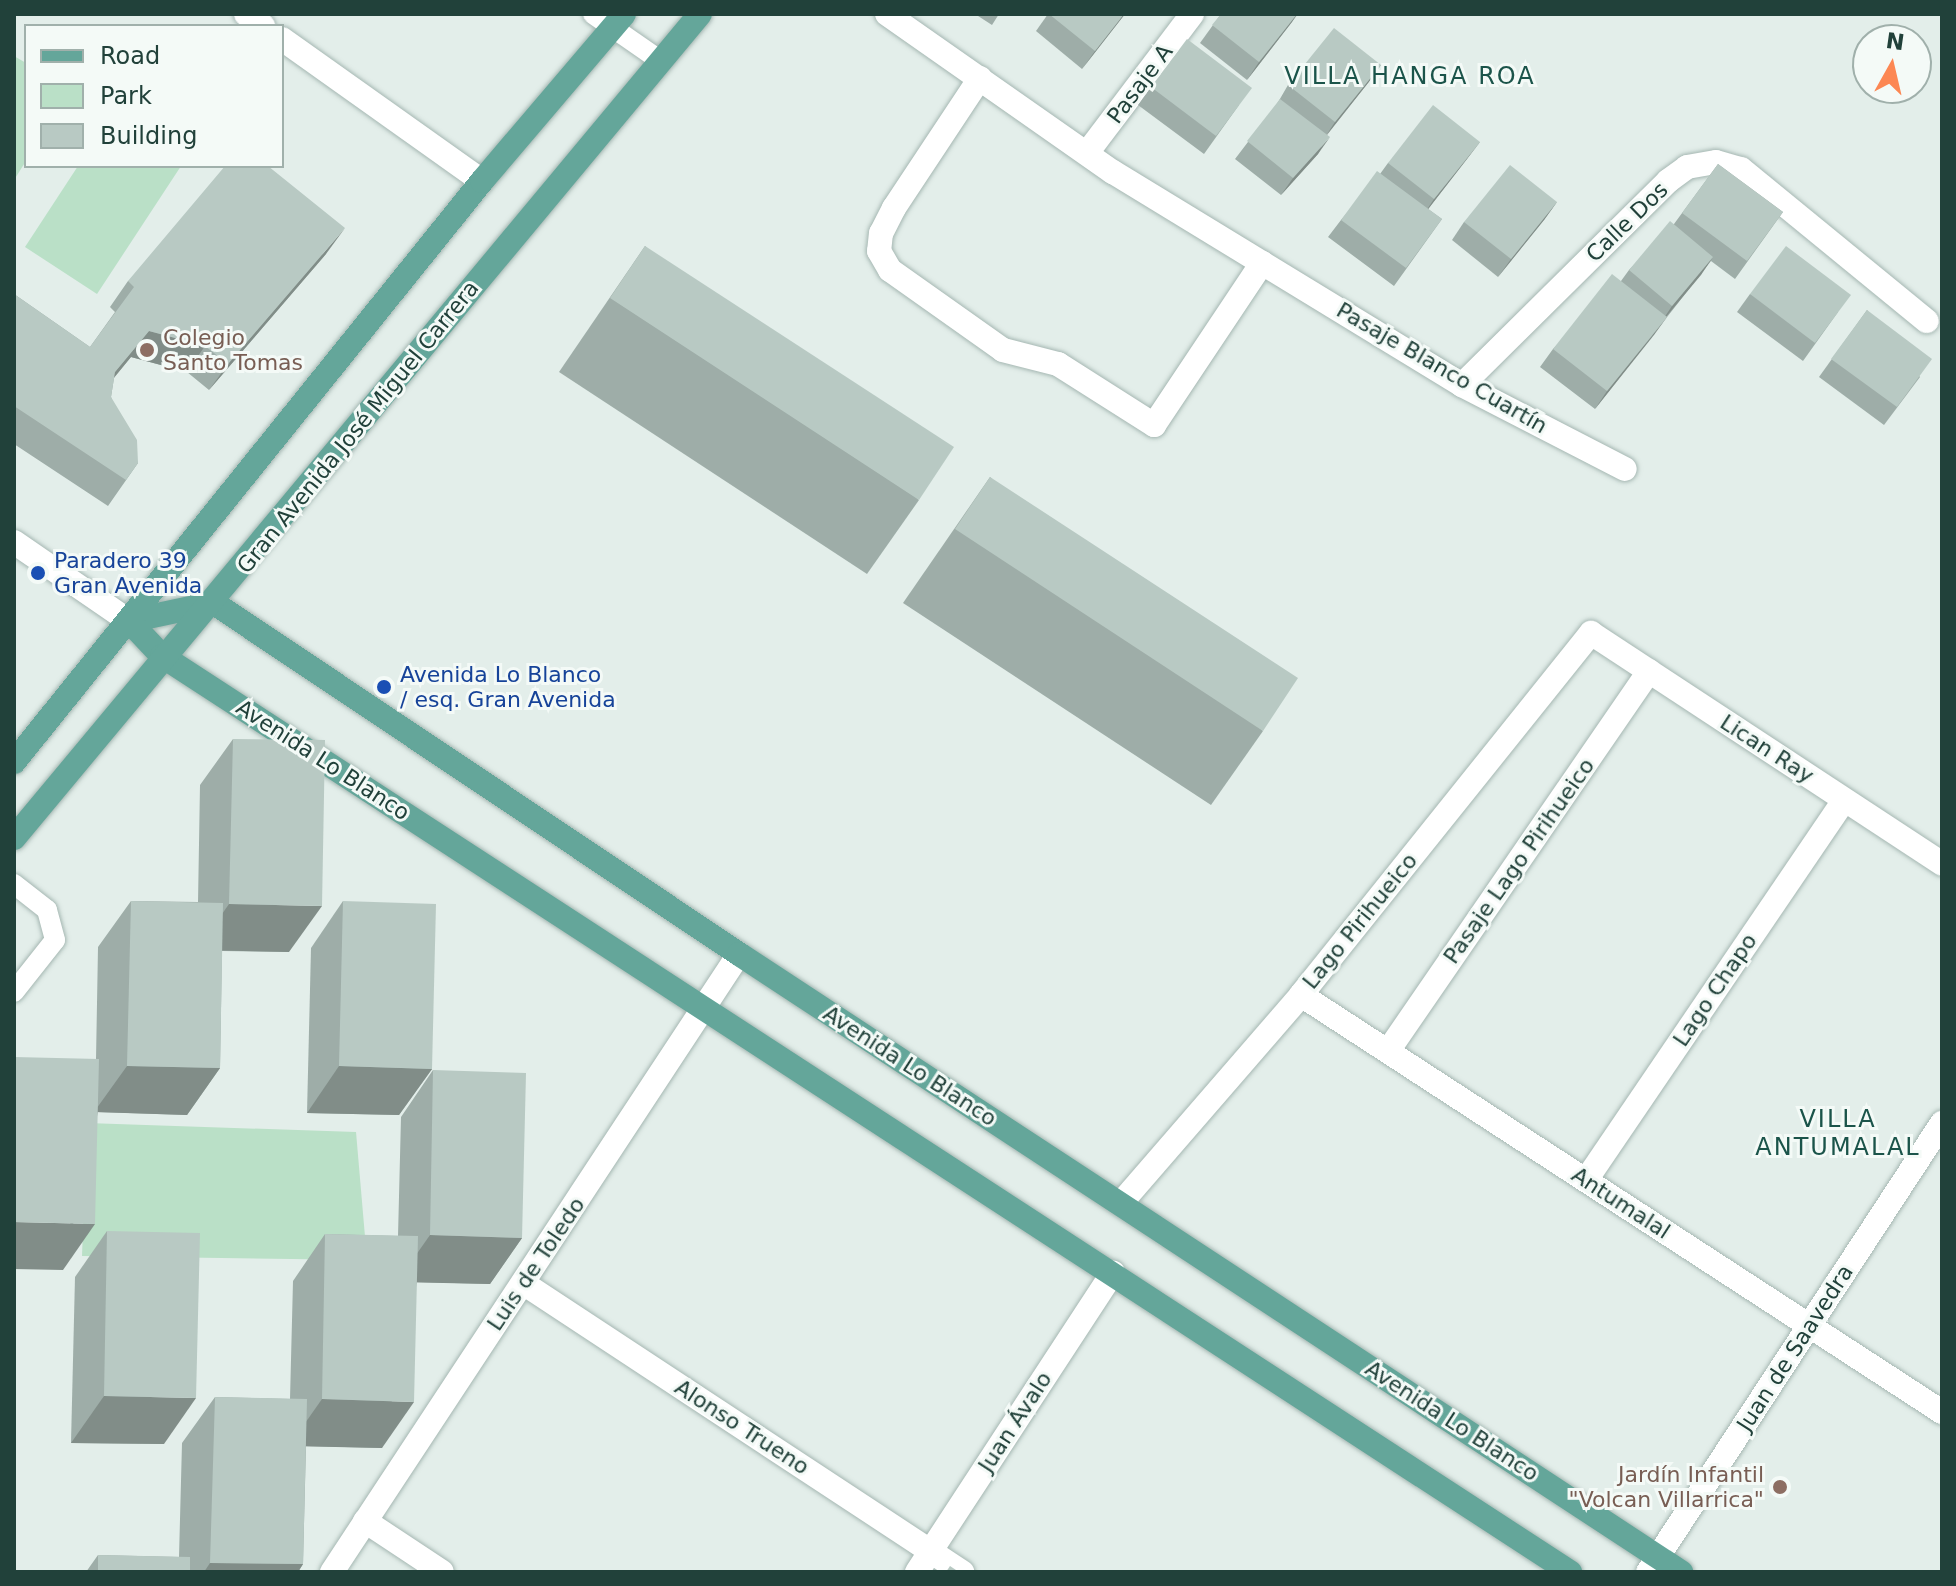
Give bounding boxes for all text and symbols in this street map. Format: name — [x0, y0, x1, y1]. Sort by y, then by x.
legend — [24, 24, 284, 168]
north arrow — [1852, 24, 1932, 104]
text: N — [1884, 28, 1906, 55]
street label: Pasaje A — [1102, 39, 1178, 129]
text: Road — [100, 42, 160, 70]
district label: VILLA HANGA ROA — [1284, 63, 1536, 91]
text: Park — [100, 82, 152, 110]
text: Building — [100, 122, 197, 150]
street label: Calle Dos — [1581, 177, 1673, 267]
street label: Gran Avenida José Miguel Carrera — [232, 275, 484, 579]
street label: Pasaje Blanco Cuartín — [1332, 297, 1552, 439]
place label: Colegio Santo Tomas — [163, 324, 303, 376]
marker: Colegio Santo Tomas — [138, 341, 156, 359]
place label: Paradero 39 Gran Avenida — [54, 547, 202, 598]
marker: Paradero 39 Gran Avenida — [29, 564, 47, 582]
place label: Avenida Lo Blanco / esq. Gran Avenida — [400, 661, 616, 712]
marker: Avenida Lo Blanco / esq. Gran Avenida — [375, 678, 393, 696]
street label: Avenida Lo Blanco — [231, 694, 415, 826]
street label: Lican Ray — [1715, 709, 1819, 789]
street label: Pasaje Lago Pirihueico — [1438, 753, 1600, 969]
street label: Lago Pirihueico — [1297, 848, 1423, 994]
street label: Lago Chapo — [1668, 929, 1762, 1051]
street label: Avenida Lo Blanco — [818, 1000, 1002, 1132]
district label: VILLA ANTUMALAL — [1755, 1106, 1921, 1162]
street label: Antumalal — [1567, 1161, 1675, 1245]
street label: Luis de Toledo — [482, 1192, 590, 1336]
street label: Juan de Saavedra — [1731, 1260, 1859, 1436]
street label: Avenida Lo Blanco — [1360, 1355, 1544, 1487]
street label: Juan Ávalo — [973, 1367, 1057, 1477]
street label: Alonso Trueno — [670, 1374, 814, 1480]
place label: Jardín Infantil "Volcan Villarrica" — [1569, 1461, 1764, 1512]
marker: Jardín Infantil "Volcan Villarrica" — [1771, 1478, 1789, 1496]

